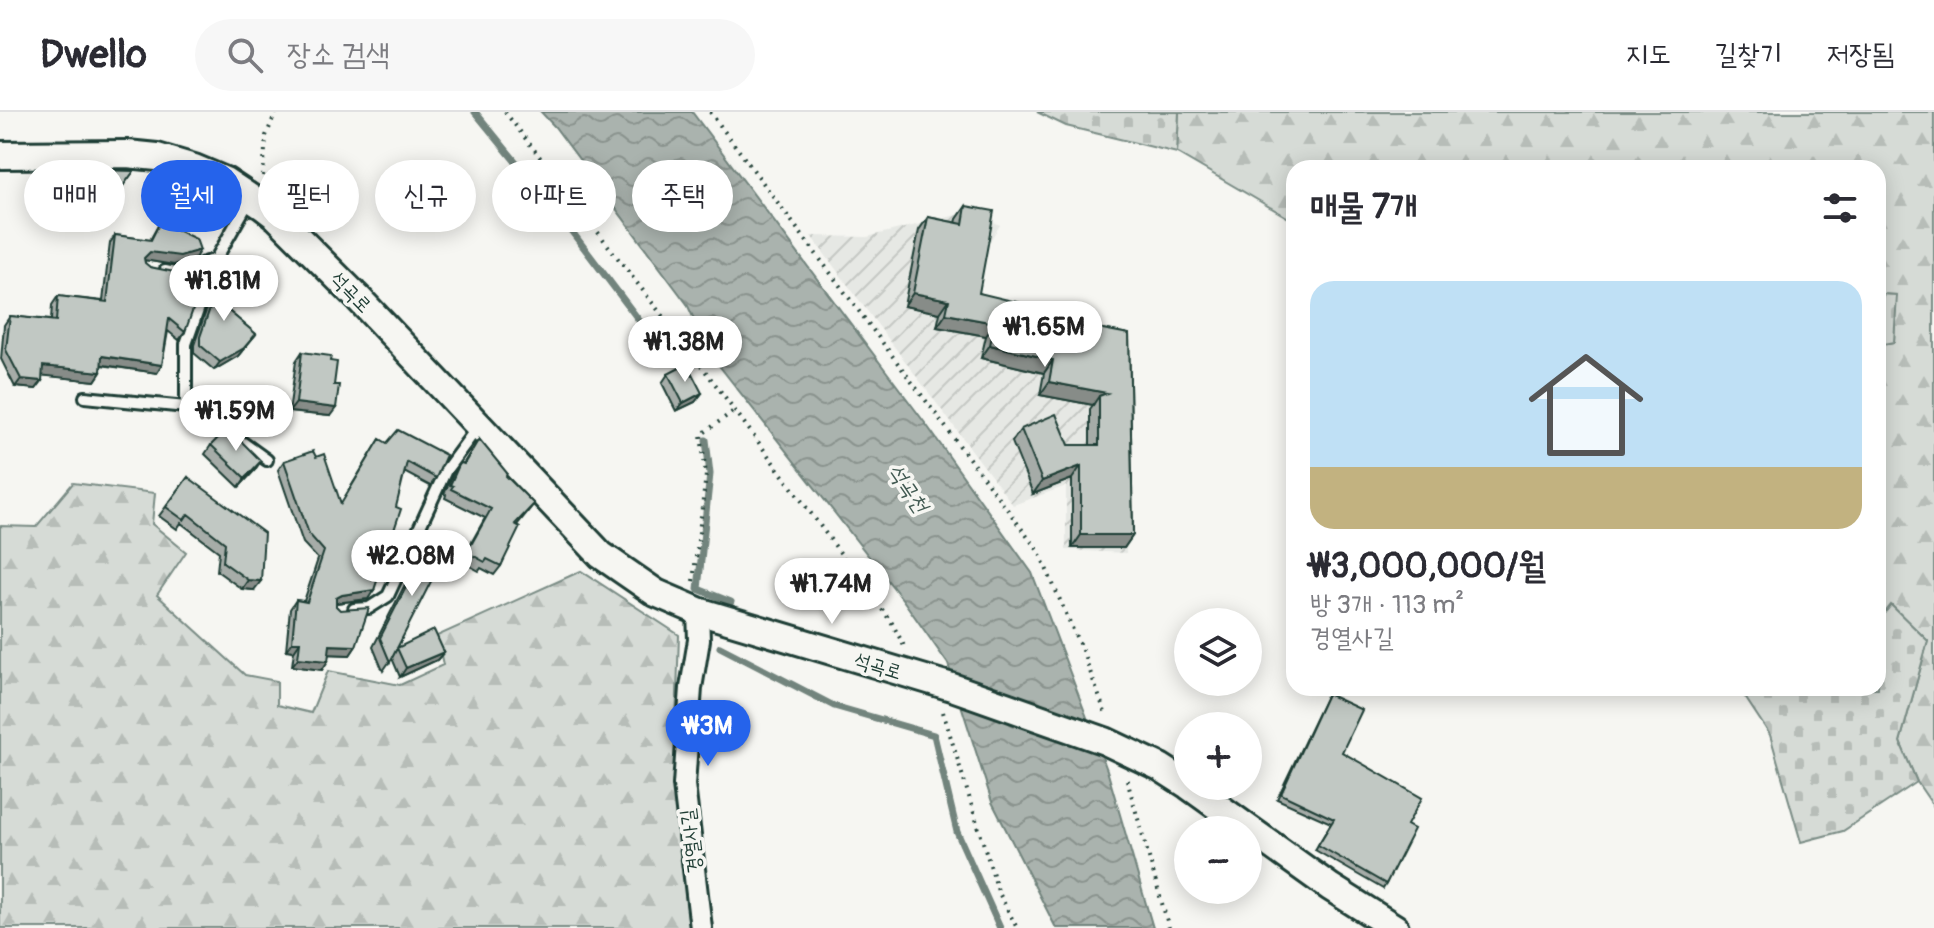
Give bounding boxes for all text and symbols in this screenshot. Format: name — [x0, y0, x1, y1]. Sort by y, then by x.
search box — [195, 19, 755, 91]
text: Dwello — [40, 31, 147, 79]
icon: search — [223, 33, 267, 77]
text: 장소 검색 — [287, 36, 390, 73]
text: 지도 — [1626, 37, 1671, 72]
text: 길찾기 — [1715, 37, 1782, 72]
text: 저장됨 — [1826, 37, 1894, 72]
chip: 매매 — [24, 160, 125, 232]
chip: 월세 — [141, 160, 242, 232]
chip: 필터 — [258, 160, 359, 232]
chip: 신규 — [375, 160, 476, 232]
chip: 아파트 — [492, 160, 616, 232]
chip: 주택 — [632, 160, 733, 232]
text: 매물 7개 — [1310, 186, 1417, 229]
icon: filters — [1818, 186, 1862, 230]
pin: ₩1.81M — [159, 255, 289, 323]
text: ₩1.81M — [187, 265, 261, 297]
street label: 석곡로 — [325, 266, 377, 318]
pin: ₩1.65M — [980, 301, 1110, 369]
text: ₩1.65M — [1005, 311, 1085, 343]
pin: ₩1.38M — [620, 316, 750, 384]
text: ₩1.38M — [646, 326, 724, 358]
icon: home — [1514, 333, 1658, 477]
pin: ₩1.59M — [171, 385, 301, 453]
text: ₩1.59M — [197, 395, 275, 427]
water label: 석곡천 — [882, 458, 936, 520]
pin: ₩2.08M — [347, 530, 477, 598]
text: ₩2.08M — [369, 540, 455, 572]
text: ₩3,000,000/월 — [1310, 545, 1546, 588]
pin: ₩1.74M — [767, 558, 897, 626]
text: ₩1.74M — [792, 568, 872, 600]
text: 방 3개 · 113 m² — [1310, 589, 1464, 621]
map controls — [1174, 608, 1262, 904]
button: layers — [1174, 608, 1262, 696]
text: 경열사길 — [1310, 622, 1394, 654]
street label: 석곡로 — [851, 647, 905, 685]
pin: ₩3M — [669, 700, 747, 768]
text: ₩3M — [684, 710, 732, 742]
button: + — [1174, 712, 1262, 800]
street label: 경열사길 — [675, 808, 707, 874]
button: − — [1174, 816, 1262, 904]

